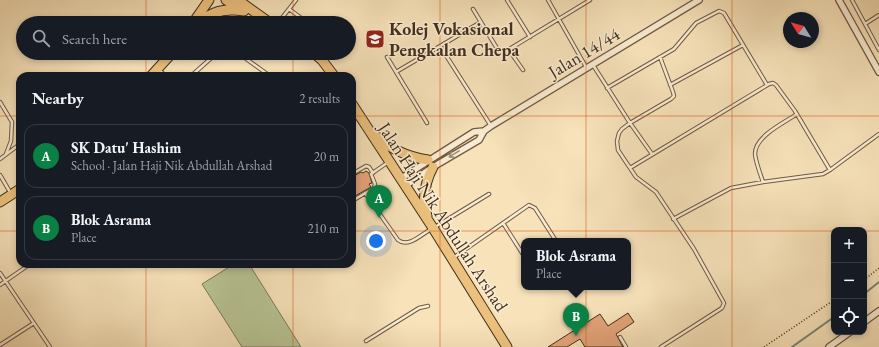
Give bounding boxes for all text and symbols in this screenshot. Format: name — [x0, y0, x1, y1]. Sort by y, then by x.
north arrow — [783, 12, 819, 48]
search box — [16, 16, 356, 60]
place label: Kolej Vokasional Pengkalan Chepa — [389, 17, 519, 61]
street label: Jalan 14/44 — [542, 22, 624, 84]
icon: search — [30, 27, 52, 49]
school or university icon: Kolej Vokasional Pengkalan Chepa — [364, 28, 386, 50]
text: Search here — [62, 29, 127, 48]
text: Nearby — [32, 87, 84, 109]
text: 2 results — [299, 90, 340, 107]
street label: Jalan Haji Nik Abdullah Arshad — [374, 118, 512, 316]
text: SK Datu' Hashim — [71, 138, 181, 157]
text: A — [41, 148, 51, 165]
text: 20 m — [314, 148, 339, 165]
one-way arrow — [448, 150, 460, 158]
text: School · Jalan Haji Nik Abdullah Arshad — [71, 157, 272, 174]
pin: A — [366, 185, 392, 218]
text: Blok Asrama — [71, 210, 151, 229]
text: B — [42, 220, 50, 237]
text: 210 m — [308, 220, 339, 237]
map controls — [831, 227, 867, 335]
button: + — [831, 227, 867, 263]
text: Place — [71, 229, 97, 246]
your location — [366, 231, 386, 251]
popup — [521, 238, 631, 290]
text: Blok Asrama — [536, 246, 616, 265]
button: − — [831, 263, 867, 299]
text: Place — [536, 265, 562, 282]
button: locate — [831, 299, 867, 335]
pin: B — [563, 303, 589, 336]

